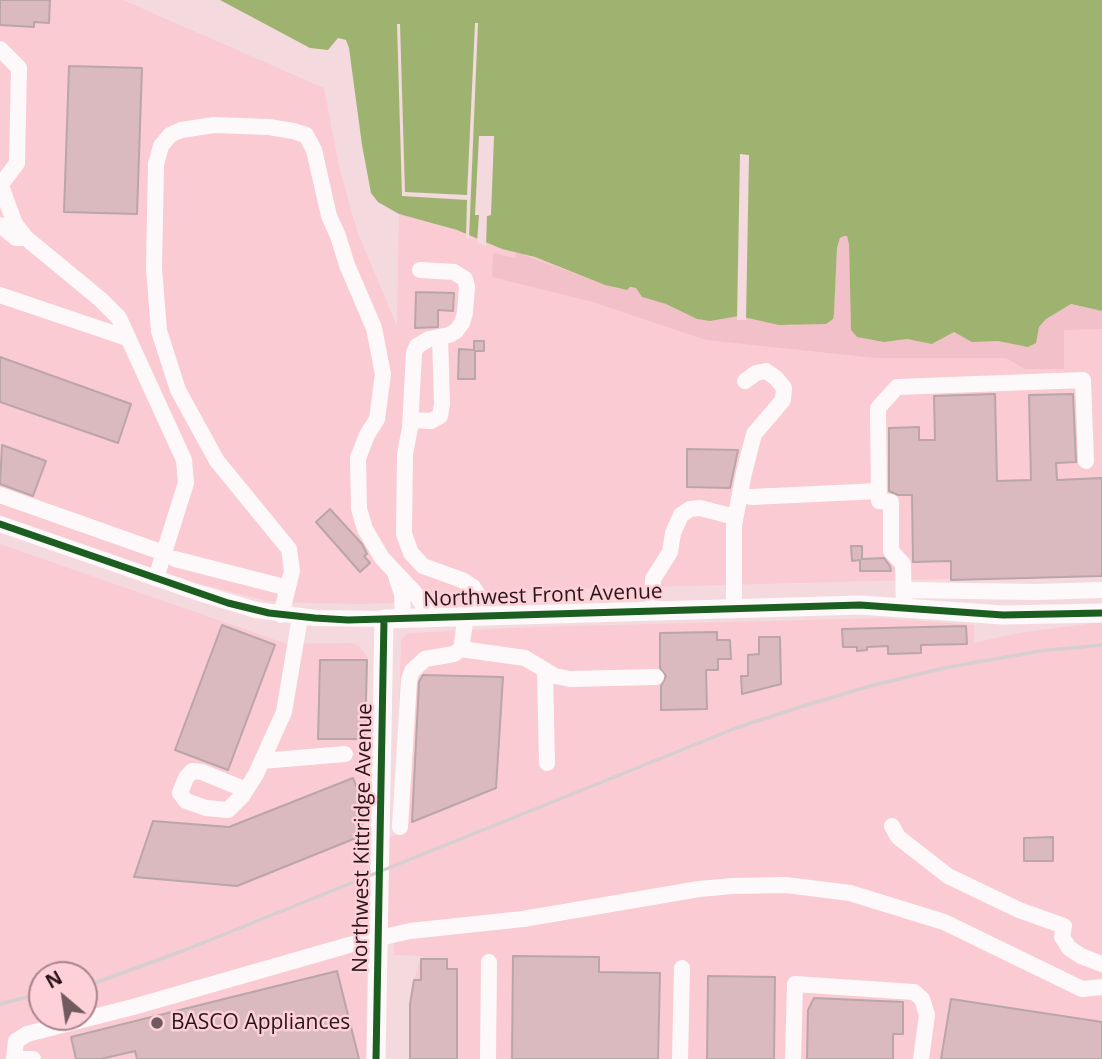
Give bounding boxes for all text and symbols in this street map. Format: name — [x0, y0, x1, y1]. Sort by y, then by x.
street label: Northwest Front Avenue — [423, 579, 663, 613]
street label: Northwest Kittridge Avenue — [348, 703, 378, 973]
north arrow — [28, 961, 98, 1031]
text: N — [41, 964, 67, 995]
place label: BASCO Appliances — [171, 1010, 350, 1036]
marker: BASCO Appliances — [149, 1015, 165, 1031]

